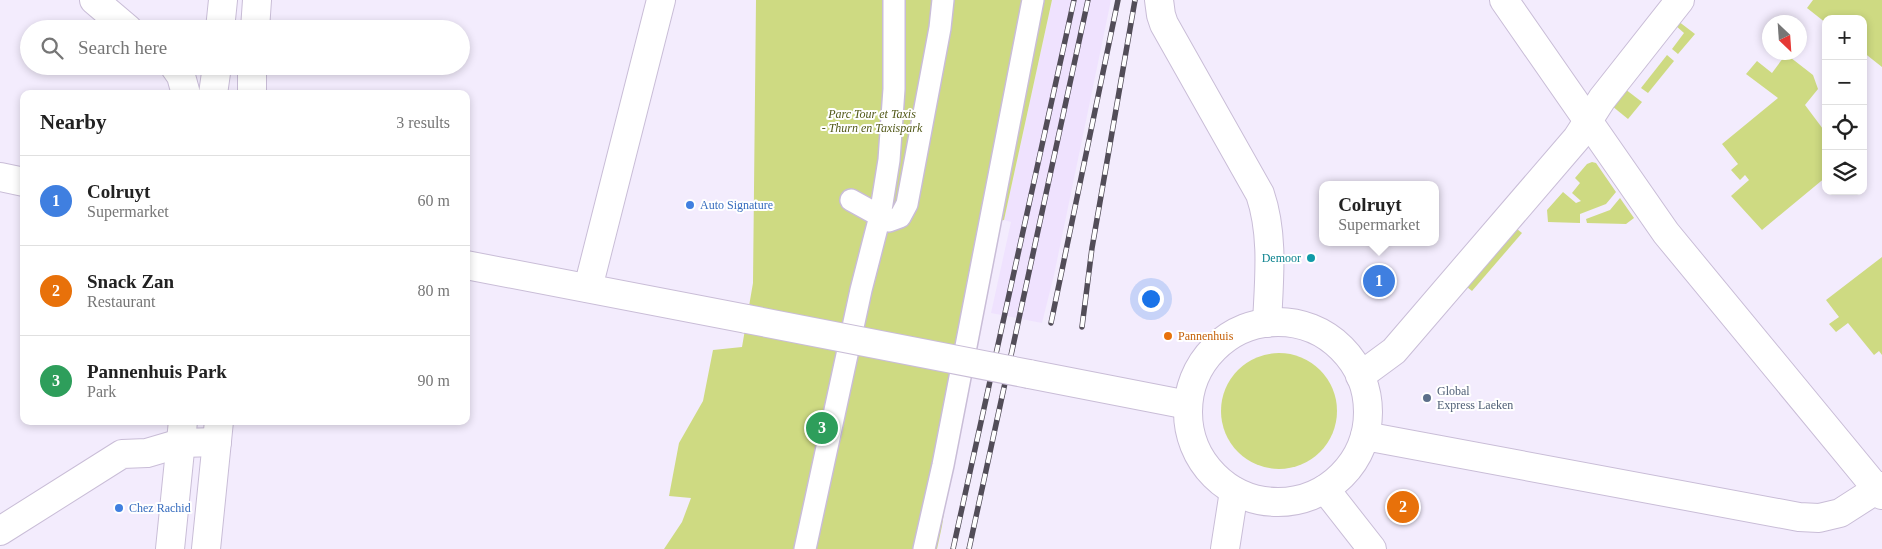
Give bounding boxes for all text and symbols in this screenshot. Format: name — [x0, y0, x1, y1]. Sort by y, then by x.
north arrow — [1762, 15, 1807, 60]
map controls — [1822, 15, 1867, 195]
button: + — [1822, 15, 1867, 60]
search box — [20, 20, 470, 75]
icon: search — [38, 34, 66, 62]
text: Search here — [78, 37, 167, 58]
button: − — [1822, 60, 1867, 105]
button: locate — [1822, 105, 1867, 150]
park label: Parc Tour et Taxis - Thurn en Taxispark — [822, 107, 923, 135]
text: Nearby — [40, 110, 107, 134]
text: 3 results — [396, 114, 450, 131]
button: layers — [1822, 150, 1867, 195]
text: Colruyt — [87, 181, 150, 202]
popup — [1319, 181, 1439, 246]
text: 1 — [52, 192, 60, 209]
text: 60 m — [418, 192, 450, 209]
text: Colruyt — [1338, 194, 1401, 215]
place label: Auto Signature — [700, 198, 773, 212]
marker: Auto Signature — [684, 199, 696, 211]
text: Supermarket — [87, 203, 169, 220]
text: Supermarket — [1338, 216, 1420, 233]
place label: Demoor — [1262, 251, 1301, 265]
marker: Demoor — [1305, 252, 1317, 264]
pin: 1 — [1363, 262, 1395, 300]
text: Snack Zan — [87, 271, 174, 292]
text: 2 — [52, 282, 60, 299]
text: 80 m — [418, 282, 450, 299]
your location — [1138, 286, 1164, 312]
text: Restaurant — [87, 293, 155, 310]
place label: Pannenhuis — [1178, 329, 1234, 343]
marker: Pannenhuis — [1162, 330, 1174, 342]
text: Pannenhuis Park — [87, 361, 227, 382]
text: 3 — [52, 372, 60, 389]
text: 90 m — [418, 372, 450, 389]
text: Park — [87, 383, 116, 400]
place label: Global Express Laeken — [1437, 384, 1513, 412]
marker: Global Express Laeken — [1421, 392, 1433, 404]
pin: 3 — [806, 409, 838, 447]
pin: 2 — [1387, 488, 1419, 526]
place label: Chez Rachid — [129, 501, 191, 515]
marker: Chez Rachid — [113, 502, 125, 514]

